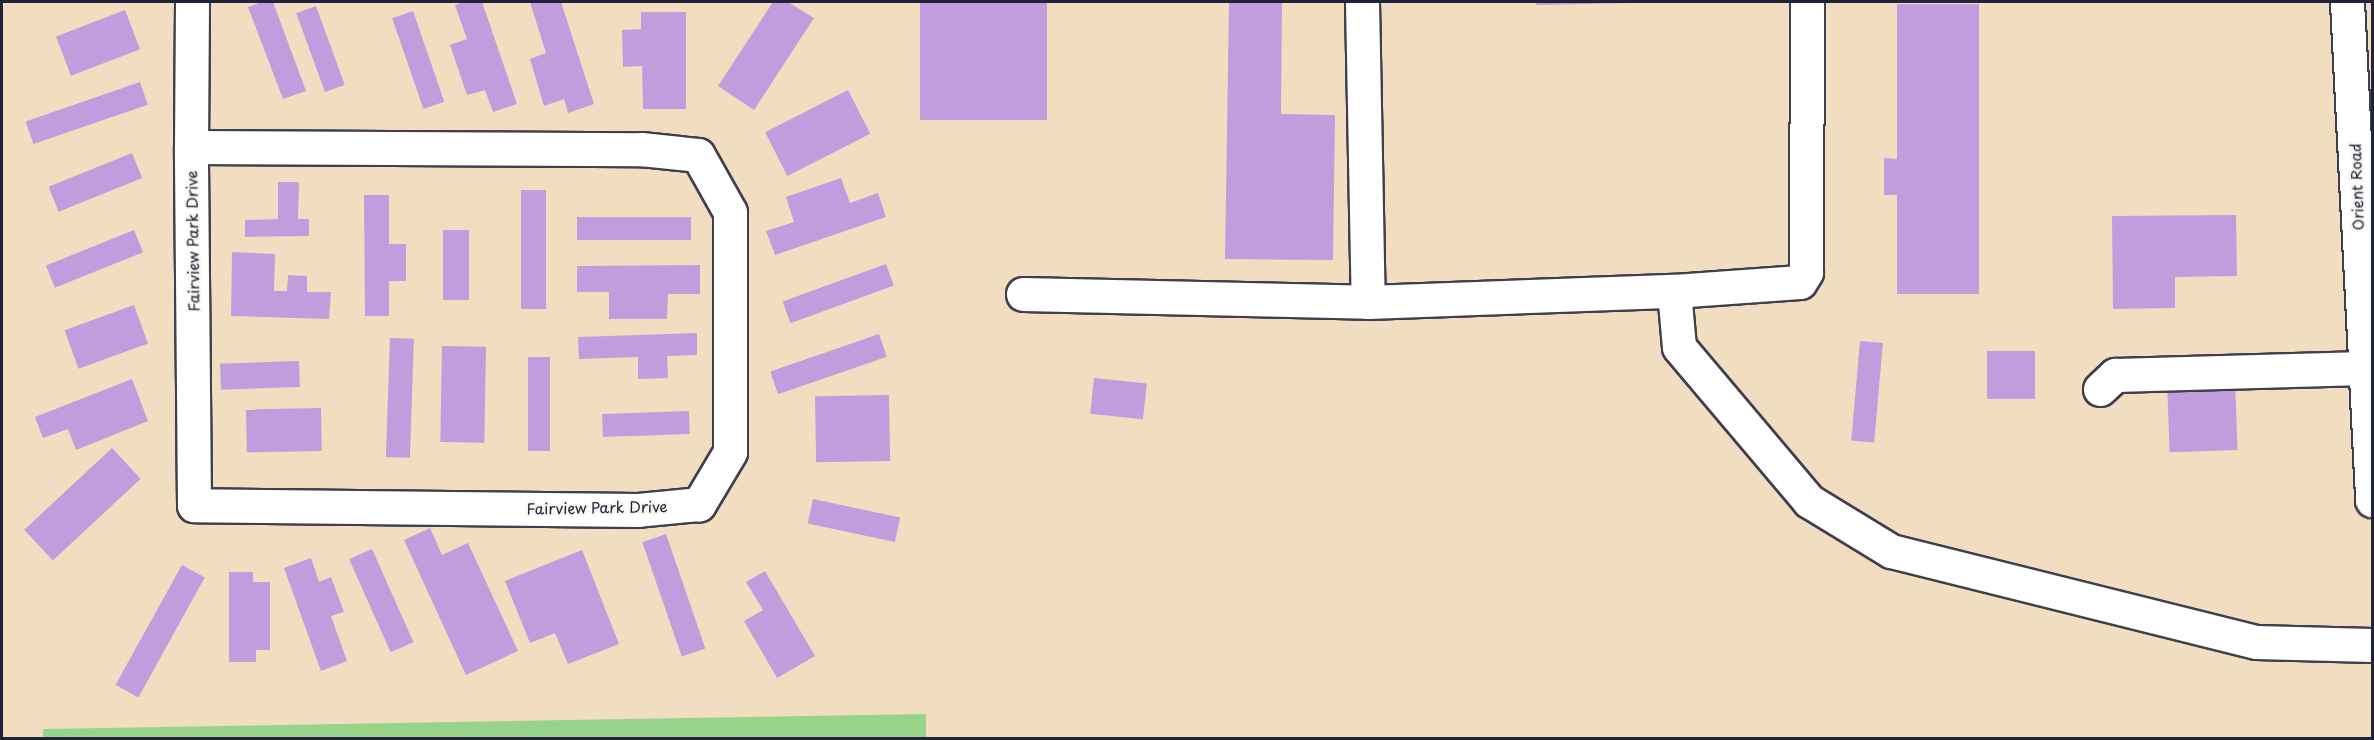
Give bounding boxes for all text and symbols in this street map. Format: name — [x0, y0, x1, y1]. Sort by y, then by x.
street label: Orient Road — [2345, 144, 2367, 230]
street label: Fairview Park Drive — [182, 170, 202, 312]
street label: Fairview Park Drive — [526, 497, 668, 517]

